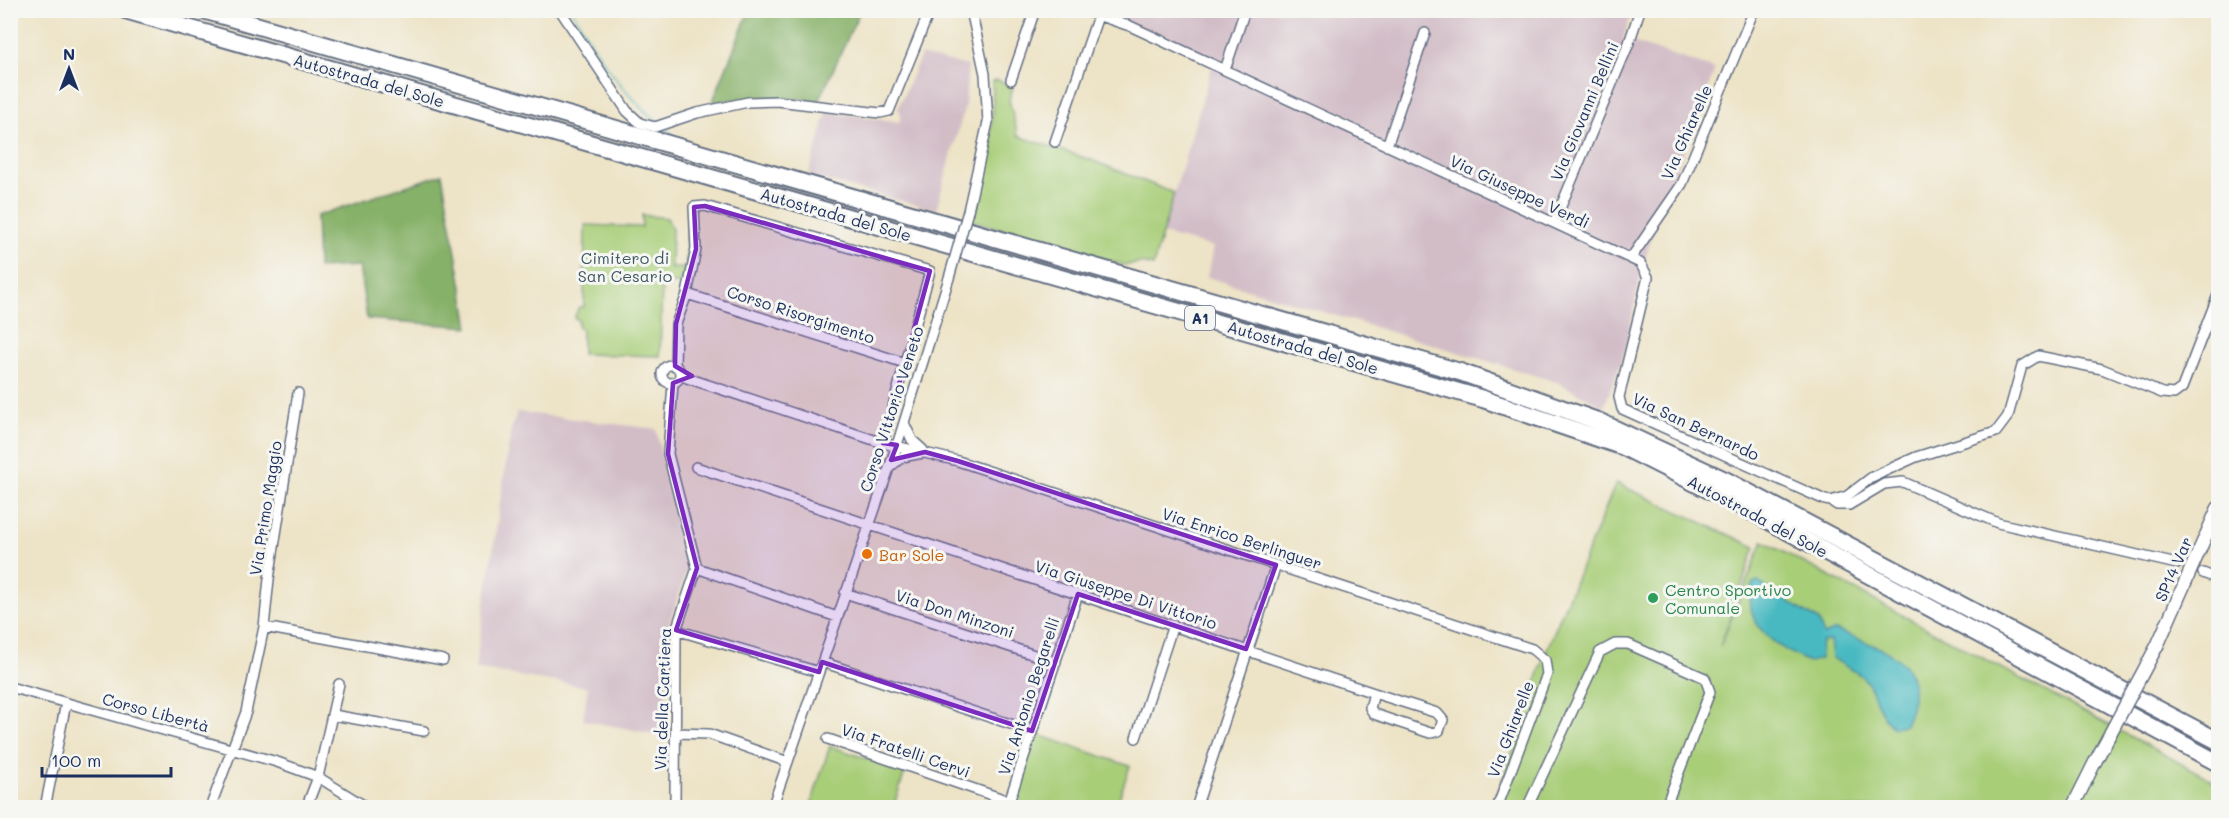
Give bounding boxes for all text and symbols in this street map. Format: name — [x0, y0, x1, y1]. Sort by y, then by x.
street label: Via Giovanni Bellini — [1545, 38, 1623, 184]
north arrow — [39, 39, 99, 99]
text: N — [63, 43, 75, 64]
street label: Autostrada del Sole — [291, 48, 447, 112]
street label: Via Ghiarelle — [1656, 81, 1716, 183]
street label: Via Giuseppe Verdi — [1447, 149, 1593, 233]
street label: Autostrada del Sole — [758, 182, 914, 246]
park label: Cimitero di San Cesario — [578, 247, 672, 286]
street label: Corso Risorgimento — [725, 280, 877, 348]
road number: A1 — [1185, 306, 1215, 330]
street label: Autostrada del Sole — [1225, 315, 1381, 379]
street label: Corso Vittorio Veneto — [854, 323, 928, 495]
street label: Via San Bernardo — [1629, 387, 1763, 465]
street label: Via Primo Maggio — [244, 439, 286, 577]
street label: Autostrada del Sole — [1684, 470, 1832, 562]
street label: Via Enrico Berlinguer — [1159, 502, 1325, 574]
street label: SP14 Var — [2149, 533, 2197, 605]
place label: Bar Sole — [879, 544, 944, 565]
marker: Bar Sole — [860, 547, 874, 561]
street label: Via Giuseppe Di Vittorio — [1032, 555, 1220, 633]
place label: Centro Sportivo Comunale — [1665, 579, 1791, 618]
street label: Via Don Minzoni — [893, 584, 1017, 642]
marker: Centro Sportivo Comunale — [1646, 591, 1660, 605]
street label: Via Antonio Begarelli — [993, 614, 1063, 778]
street label: Via della Cartiera — [649, 627, 675, 771]
street label: Via Ghiarelle — [1482, 678, 1538, 780]
street label: Corso Libertà — [100, 688, 212, 736]
street label: Via Fratelli Cervi — [839, 718, 973, 782]
scale bar — [42, 740, 171, 778]
text: 100 m — [51, 748, 101, 772]

